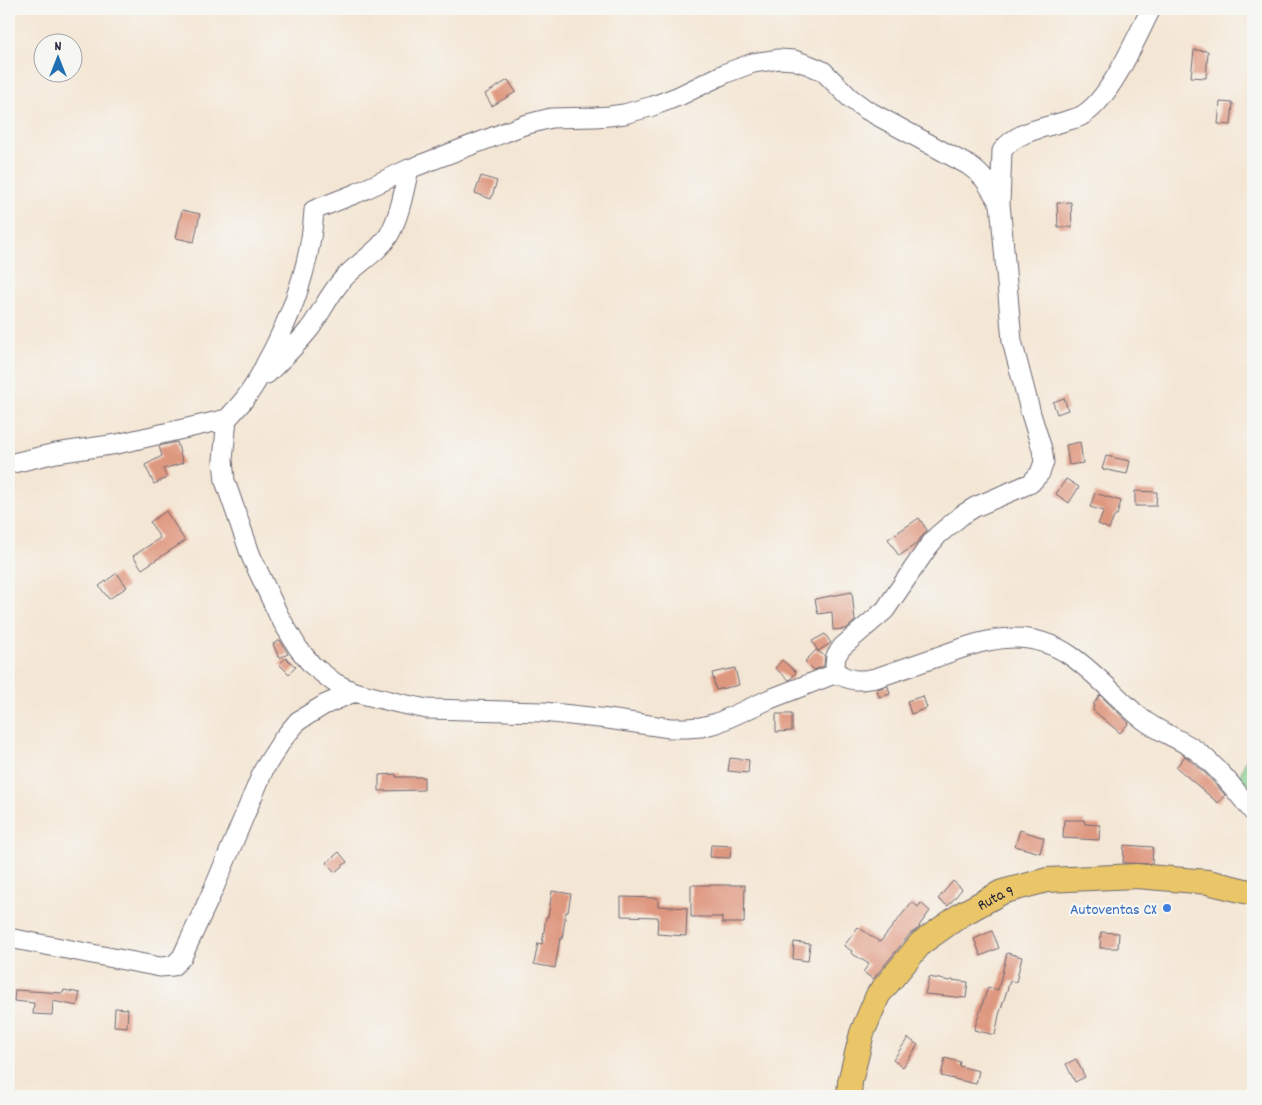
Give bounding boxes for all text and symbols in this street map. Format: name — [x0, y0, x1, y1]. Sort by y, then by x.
north arrow — [32, 32, 82, 82]
text: N — [55, 37, 62, 57]
street label: Ruta 9 — [973, 880, 1017, 918]
place label: Autoventas CX — [1070, 899, 1157, 922]
marker: Autoventas CX — [1161, 902, 1173, 914]

